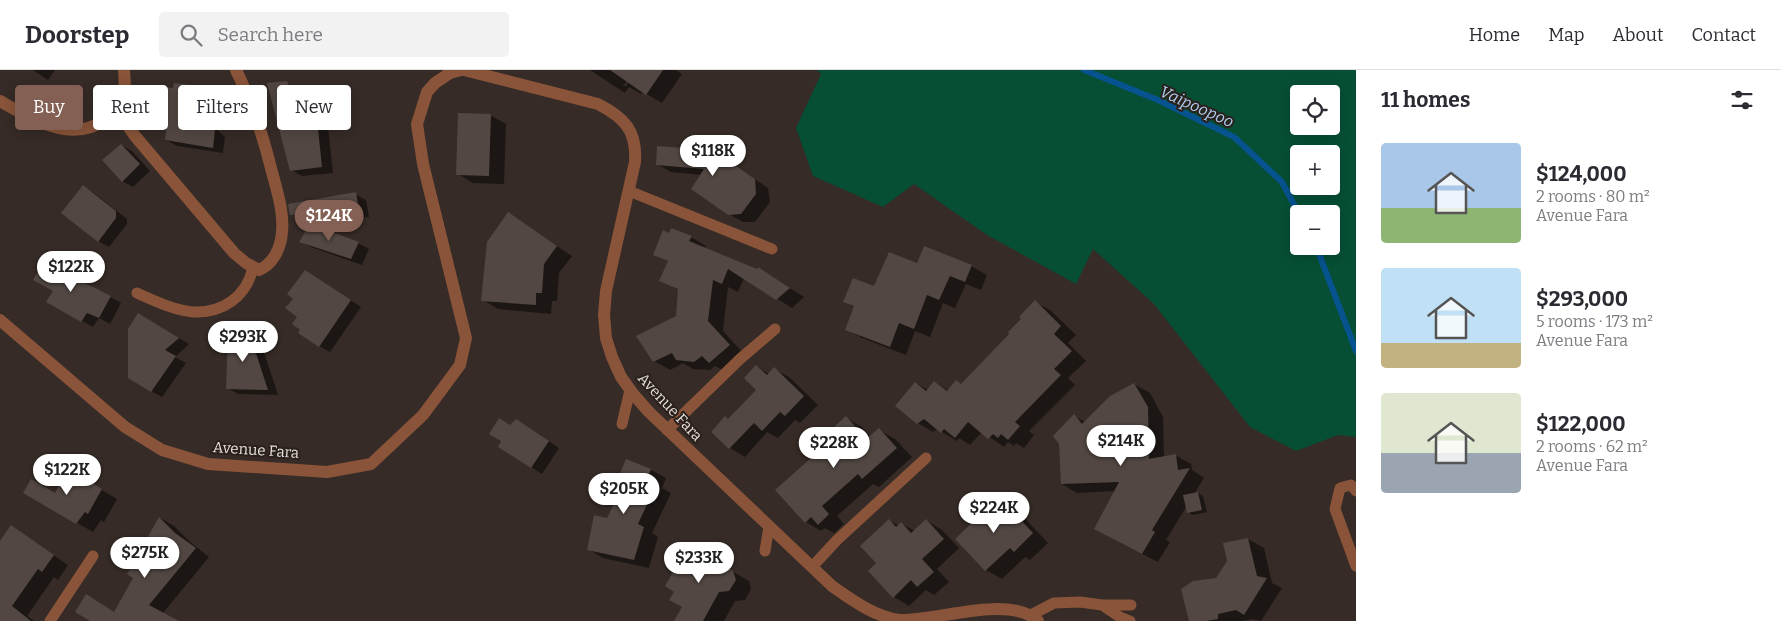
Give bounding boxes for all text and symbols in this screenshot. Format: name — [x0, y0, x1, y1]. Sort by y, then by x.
search box — [159, 12, 509, 57]
text: Doorstep — [25, 21, 129, 49]
icon: search — [177, 21, 205, 49]
text: Search here — [217, 23, 323, 46]
text: Home — [1469, 24, 1520, 46]
text: Map — [1548, 24, 1584, 46]
text: About — [1612, 24, 1663, 46]
text: Contact — [1691, 24, 1756, 46]
water label: Vaipoopoo — [1157, 82, 1237, 131]
chip: Buy — [15, 85, 83, 130]
chip: Rent — [93, 85, 168, 130]
chip: Filters — [178, 85, 267, 130]
chip: New — [277, 85, 351, 130]
map controls — [1290, 85, 1340, 255]
button: locate — [1290, 85, 1340, 135]
icon: filters — [1728, 86, 1756, 114]
text: 11 homes — [1381, 87, 1470, 113]
pin: $118K — [678, 134, 748, 177]
text: $118K — [691, 141, 735, 160]
button: + — [1290, 145, 1340, 195]
text: $124,000 — [1536, 161, 1627, 187]
icon: home — [1421, 163, 1481, 223]
text: 2 rooms · 80 m² — [1536, 187, 1650, 206]
pin: $124K — [294, 200, 364, 242]
button: − — [1290, 205, 1340, 255]
text: $124K — [306, 206, 352, 225]
text: Avenue Fara — [1536, 206, 1628, 225]
pin: $122K — [36, 250, 106, 293]
text: $122K — [48, 257, 94, 276]
text: $293,000 — [1536, 286, 1628, 312]
icon: home — [1421, 288, 1481, 348]
text: 5 rooms · 173 m² — [1536, 312, 1653, 331]
pin: $293K — [208, 320, 278, 363]
text: $293K — [219, 327, 267, 346]
text: Avenue Fara — [1536, 331, 1628, 350]
street label: Avenue Fara — [634, 369, 706, 445]
text: $122,000 — [1536, 411, 1626, 437]
icon: home — [1421, 413, 1481, 473]
pin: $214K — [1086, 424, 1156, 467]
pin: $228K — [799, 426, 869, 469]
text: $214K — [1098, 431, 1144, 450]
text: $228K — [810, 433, 858, 452]
text: 2 rooms · 62 m² — [1536, 437, 1648, 456]
street label: Avenue Fara — [212, 438, 300, 462]
pin: $122K — [32, 454, 102, 496]
text: Avenue Fara — [1536, 456, 1628, 475]
text: $122K — [44, 460, 90, 479]
pin: $205K — [589, 472, 659, 515]
text: $205K — [599, 479, 649, 498]
pin: $224K — [959, 492, 1029, 534]
text: $224K — [970, 498, 1018, 517]
pin: $275K — [110, 536, 180, 579]
pin: $233K — [664, 542, 734, 584]
text: $275K — [121, 543, 169, 562]
text: $233K — [675, 548, 723, 567]

